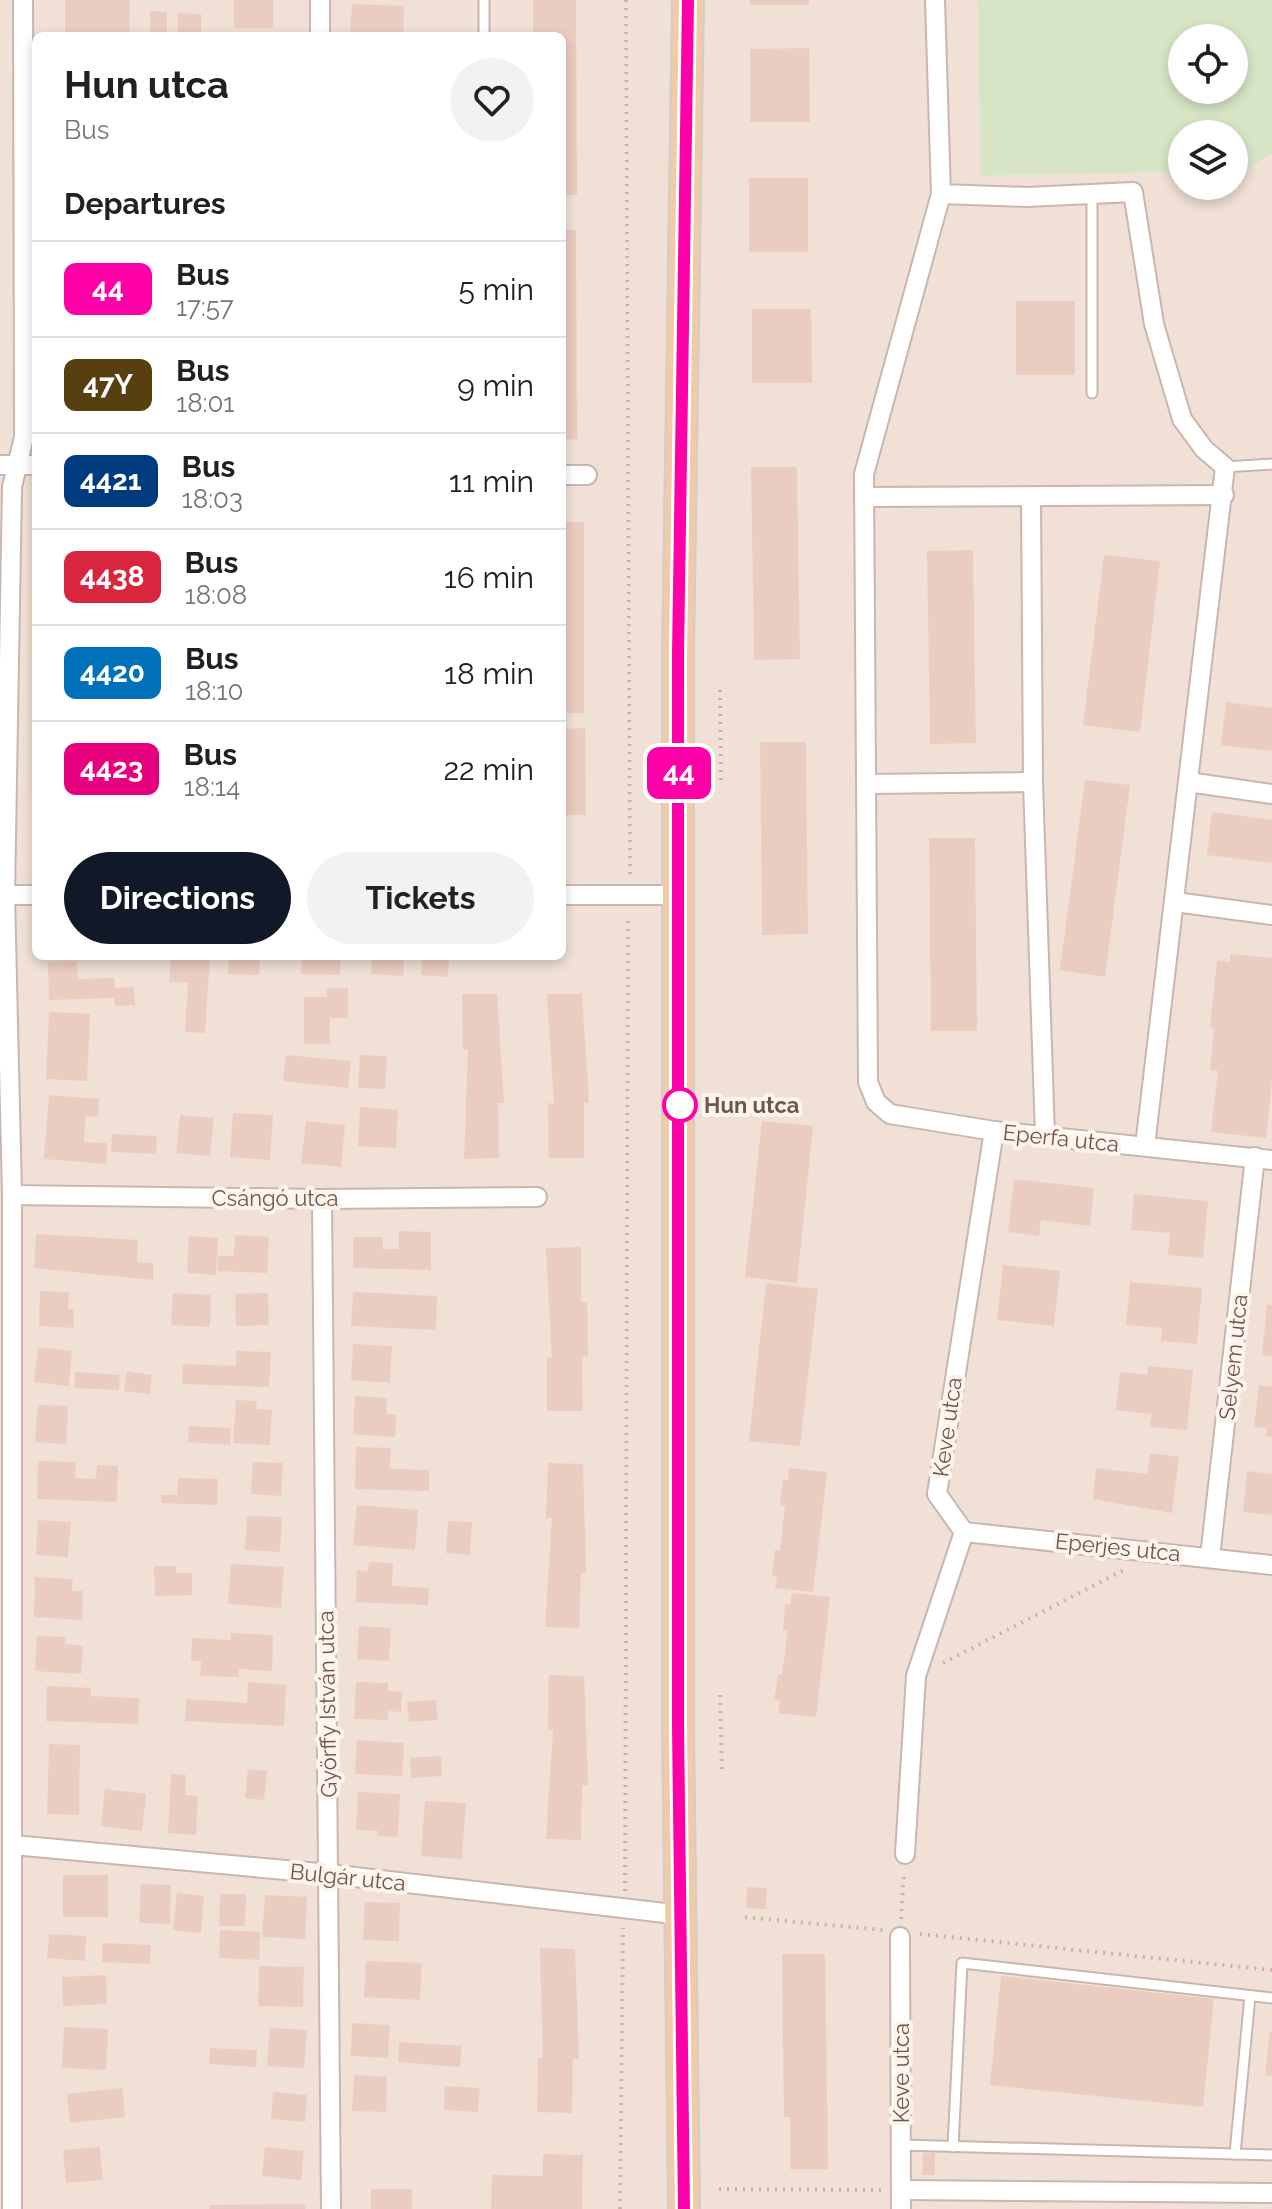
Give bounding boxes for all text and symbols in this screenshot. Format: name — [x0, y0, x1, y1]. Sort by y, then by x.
map controls — [1168, 24, 1248, 200]
button: locate — [1168, 24, 1248, 104]
button: heart — [450, 58, 534, 142]
text: Hun utca — [64, 62, 229, 107]
text: Bus — [64, 115, 109, 145]
button: layers — [1168, 120, 1248, 200]
text: Departures — [64, 186, 226, 221]
text: Bus — [176, 257, 230, 292]
text: 44 — [92, 272, 124, 305]
text: 5 min — [458, 272, 534, 307]
text: 17:57 — [176, 292, 234, 322]
text: Bus — [176, 353, 230, 388]
text: 47Y — [83, 368, 133, 401]
text: 9 min — [457, 368, 534, 403]
text: 18:01 — [176, 388, 234, 418]
text: Bus — [182, 449, 235, 484]
text: 4421 — [80, 464, 142, 497]
text: 11 min — [449, 464, 534, 499]
text: 18:03 — [182, 484, 243, 514]
text: Bus — [185, 545, 238, 580]
text: 4438 — [80, 560, 145, 593]
text: 16 min — [444, 560, 534, 595]
text: 18:08 — [185, 580, 247, 610]
text: Bus — [185, 641, 239, 676]
text: 4420 — [80, 656, 145, 689]
text: 18 min — [444, 656, 534, 691]
text: 18:10 — [185, 676, 243, 706]
text: Bus — [183, 737, 237, 772]
line badge: 44 — [643, 747, 715, 799]
text: 4423 — [80, 752, 143, 785]
text: 22 min — [443, 752, 534, 787]
text: 44 — [663, 756, 695, 789]
text: 18:14 — [183, 772, 240, 802]
button: Directions — [64, 852, 291, 944]
button: Tickets — [307, 852, 534, 944]
marker: Hun utca — [663, 1088, 697, 1122]
place label: Hun utca — [704, 1092, 799, 1118]
street label: Eperfa utca — [1002, 1119, 1120, 1157]
street label: Csángó utca — [211, 1185, 339, 1211]
street label: Selyem utca — [1213, 1293, 1253, 1421]
street label: Keve utca — [927, 1376, 967, 1478]
street label: Eperjes utca — [1054, 1527, 1182, 1567]
street label: Györffy István utca — [312, 1610, 342, 1798]
street label: Bulgár utca — [289, 1858, 407, 1896]
street label: Keve utca — [888, 2023, 914, 2123]

